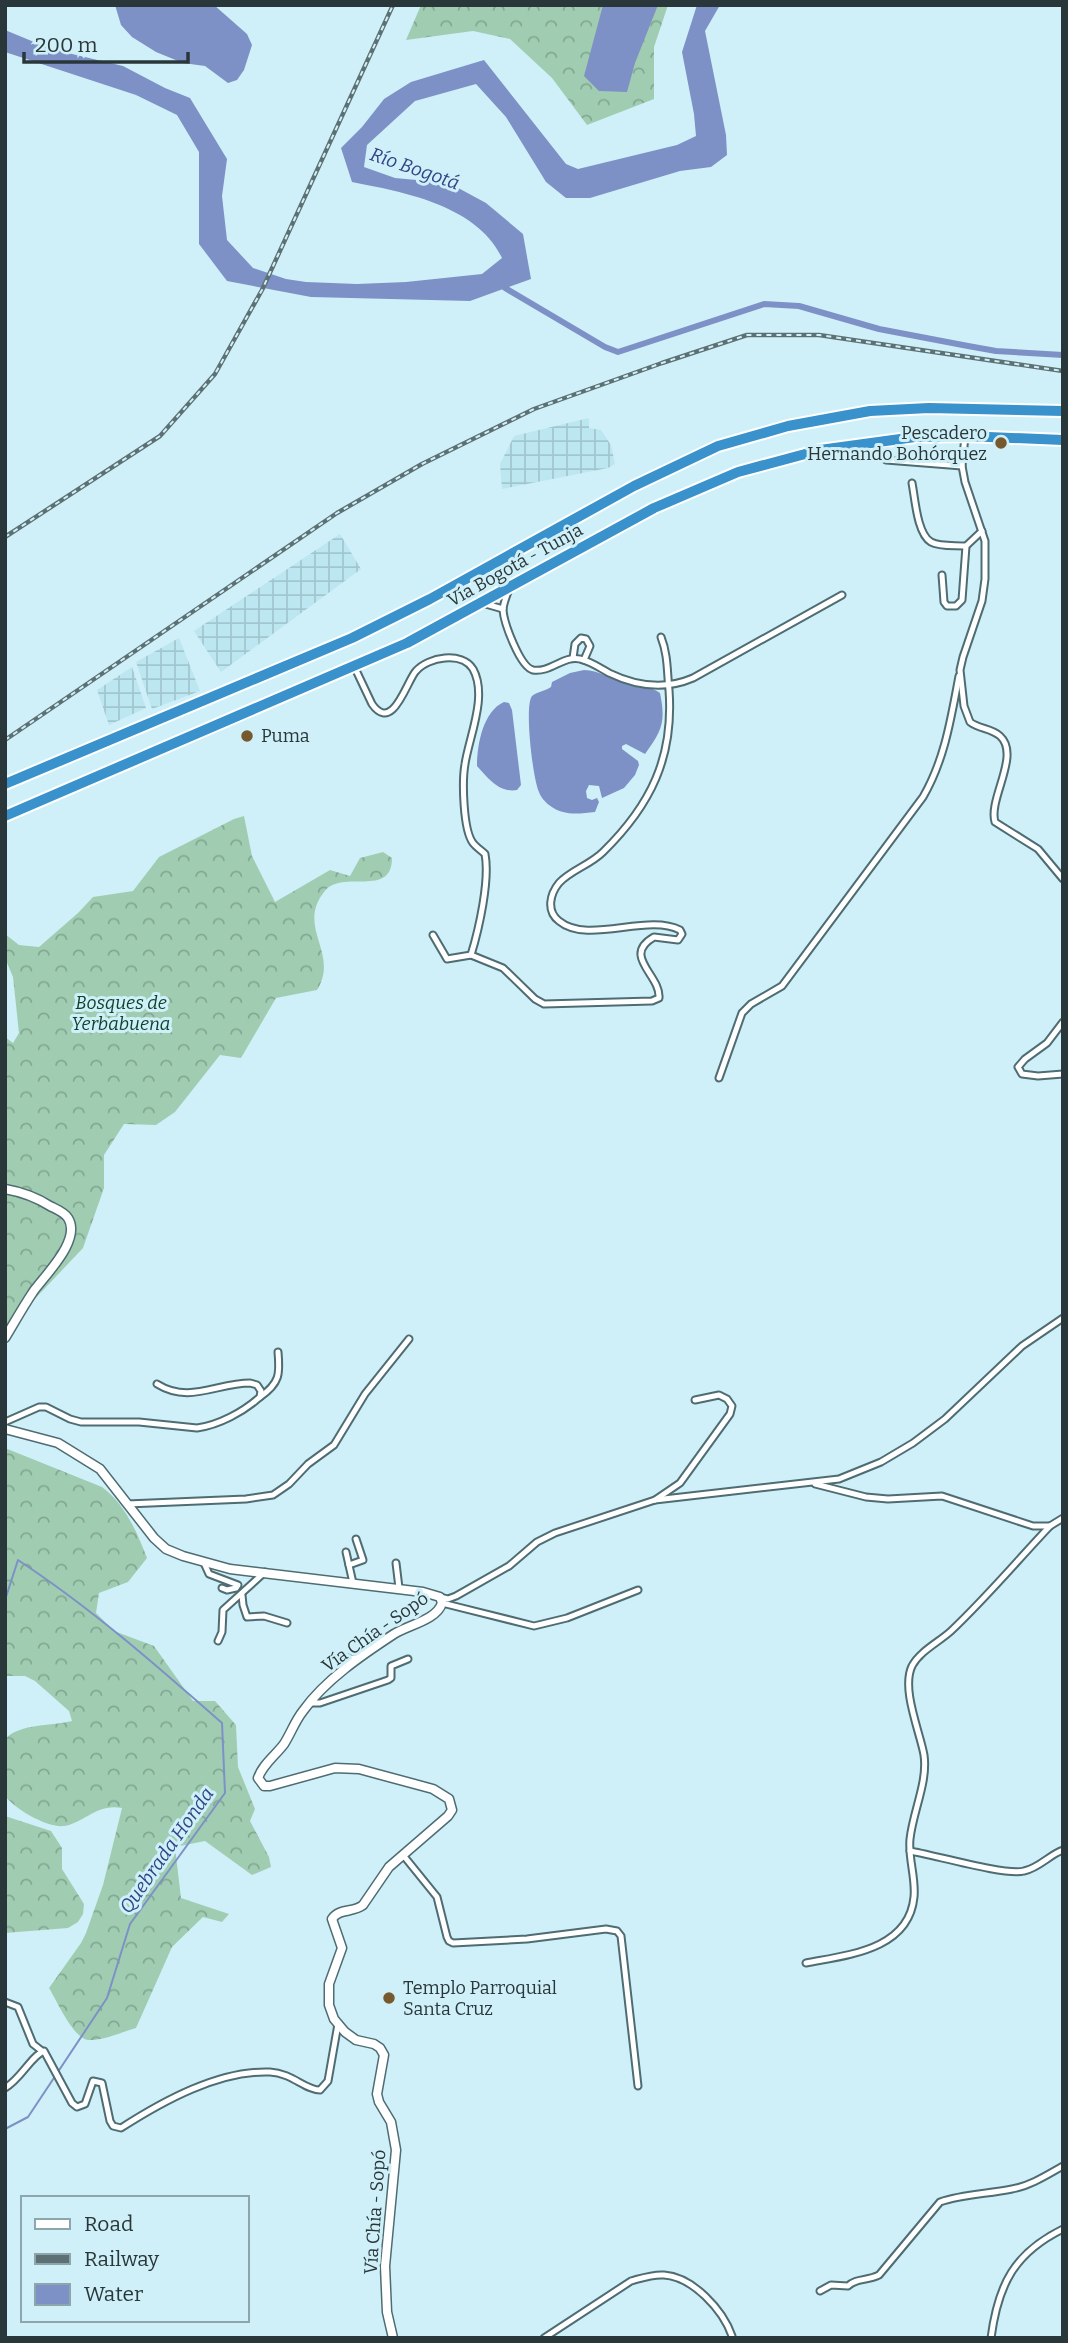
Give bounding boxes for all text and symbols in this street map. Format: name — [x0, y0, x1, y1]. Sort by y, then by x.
scale bar — [24, 21, 189, 65]
text: 200 m — [35, 32, 98, 58]
water label: Río Bogotá — [367, 142, 463, 194]
place label: Pescadero Hernando Bohórquez — [807, 422, 987, 465]
marker: Pescadero Hernando Bohórquez — [993, 435, 1009, 451]
street label: Vía Bogotá - Tunja — [443, 519, 587, 611]
place label: Puma — [261, 725, 310, 747]
marker: Puma — [239, 728, 255, 744]
park label: Bosques de Yerbabuena — [72, 992, 170, 1035]
street label: Vía Chía - Sopó — [317, 1587, 433, 1677]
water label: Quebrada Honda — [114, 1783, 218, 1918]
place label: Templo Parroquial Santa Cruz — [403, 1977, 557, 2020]
marker: Templo Parroquial Santa Cruz — [381, 1990, 397, 2006]
street label: Vía Chía - Sopó — [360, 2149, 390, 2275]
legend — [21, 2196, 248, 2322]
text: Road — [84, 2211, 133, 2237]
text: Railway — [84, 2246, 160, 2272]
text: Water — [84, 2281, 143, 2307]

